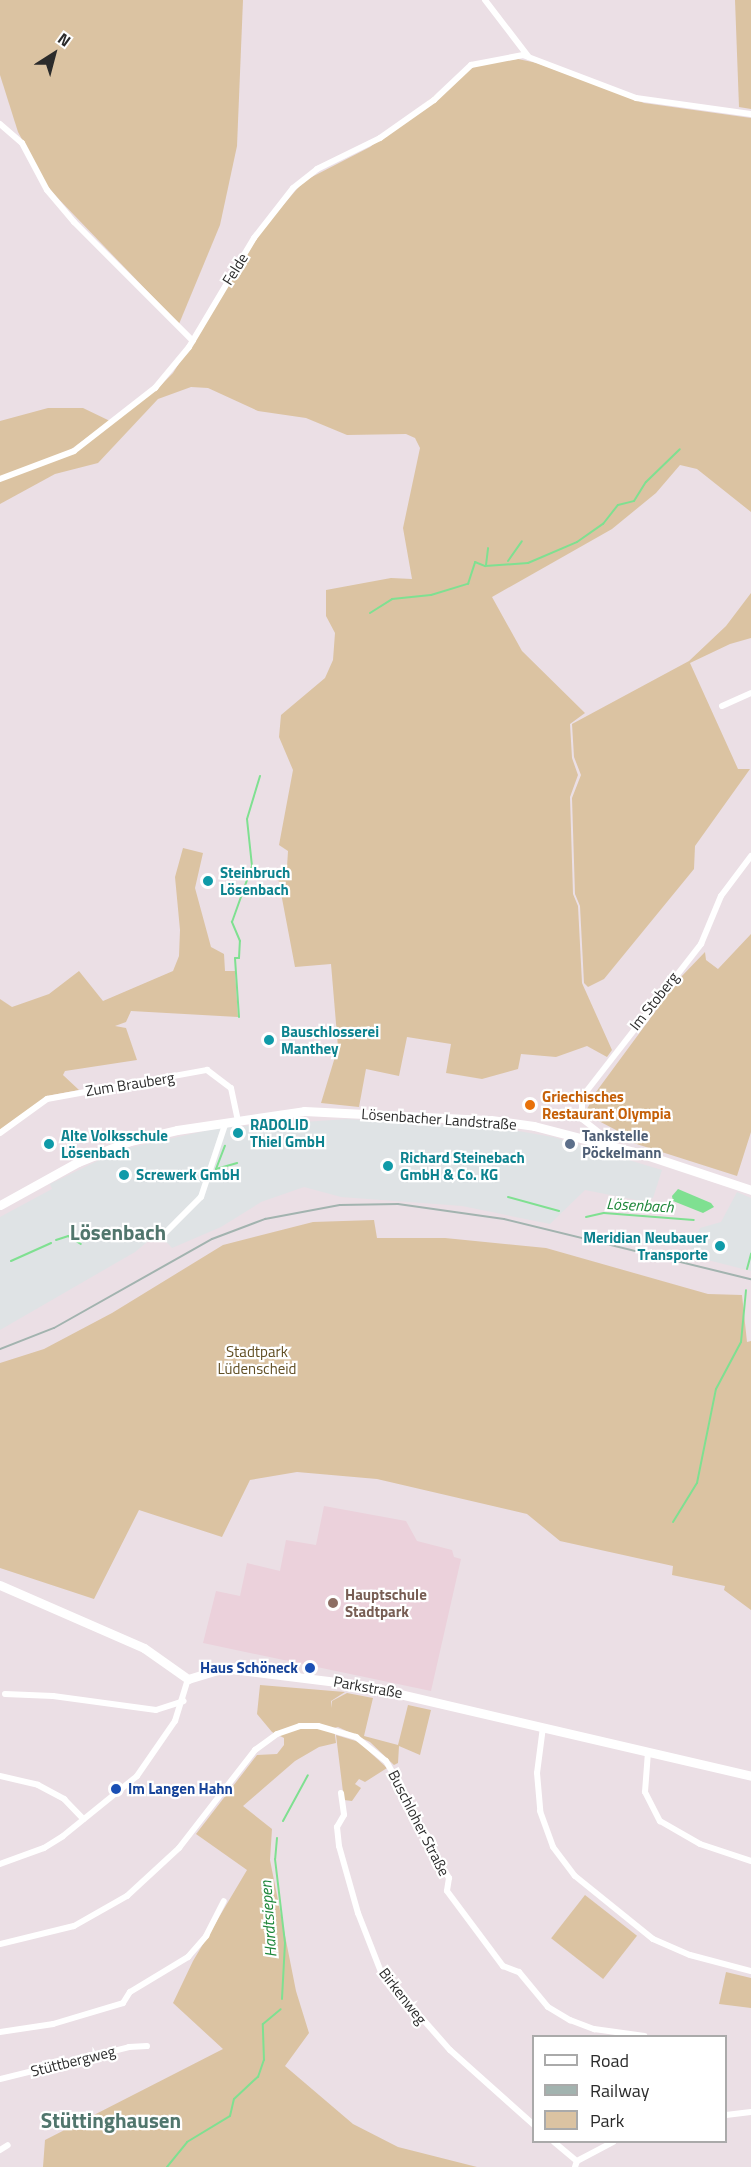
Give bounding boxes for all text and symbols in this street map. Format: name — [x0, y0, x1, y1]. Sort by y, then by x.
north arrow — [24, 24, 84, 84]
text: N — [53, 26, 76, 52]
street label: Felde — [218, 250, 252, 288]
place label: Steinbruch Lösenbach — [220, 863, 290, 898]
marker: Steinbruch Lösenbach — [201, 874, 215, 888]
street label: Im Stoberg — [626, 968, 682, 1034]
place label: Bauschlosserei Manthey — [281, 1022, 379, 1057]
marker: Bauschlosserei Manthey — [262, 1033, 276, 1047]
street label: Zum Brauberg — [84, 1068, 176, 1100]
place label: Griechisches Restaurant Olympia — [542, 1087, 671, 1122]
marker: Griechisches Restaurant Olympia — [523, 1098, 537, 1112]
street label: Lösenbacher Landstraße — [361, 1105, 517, 1133]
place label: RADOLID Thiel GmbH — [250, 1115, 325, 1150]
place label: Alte Volksschule Lösenbach — [61, 1126, 168, 1161]
marker: RADOLID Thiel GmbH — [231, 1126, 245, 1140]
place label: Tankstelle Pöckelmann — [582, 1126, 662, 1161]
marker: Alte Volksschule Lösenbach — [42, 1137, 56, 1151]
marker: Tankstelle Pöckelmann — [563, 1137, 577, 1151]
place label: Richard Steinebach GmbH & Co. KG — [400, 1148, 525, 1183]
marker: Richard Steinebach GmbH & Co. KG — [381, 1159, 395, 1173]
place label: Screwerk GmbH — [136, 1166, 240, 1184]
marker: Screwerk GmbH — [117, 1168, 131, 1182]
water label: Lösenbach — [606, 1194, 674, 1216]
district label: Lösenbach — [70, 1219, 166, 1245]
place label: Meridian Neubauer Transporte — [583, 1228, 708, 1263]
marker: Meridian Neubauer Transporte — [713, 1239, 727, 1253]
park label: Stadtpark Lüdenscheid — [217, 1342, 297, 1377]
place label: Hauptschule Stadtpark — [345, 1585, 427, 1620]
marker: Hauptschule Stadtpark — [326, 1596, 340, 1610]
place label: Haus Schöneck — [200, 1659, 298, 1677]
marker: Haus Schöneck — [303, 1661, 317, 1675]
street label: Parkstraße — [332, 1672, 404, 1702]
street label: Buschloher Straße — [385, 1767, 453, 1879]
place label: Im Langen Hahn — [128, 1780, 233, 1798]
marker: Im Langen Hahn — [109, 1782, 123, 1796]
water label: Hardtsiepen — [256, 1880, 280, 1958]
street label: Birkenweg — [375, 1964, 431, 2028]
legend — [532, 2035, 727, 2143]
street label: Stüttbergweg — [29, 2042, 117, 2080]
text: Road — [590, 2047, 629, 2074]
text: Railway — [590, 2077, 649, 2104]
district label: Stüttinghausen — [41, 2107, 181, 2133]
text: Park — [590, 2107, 624, 2134]

